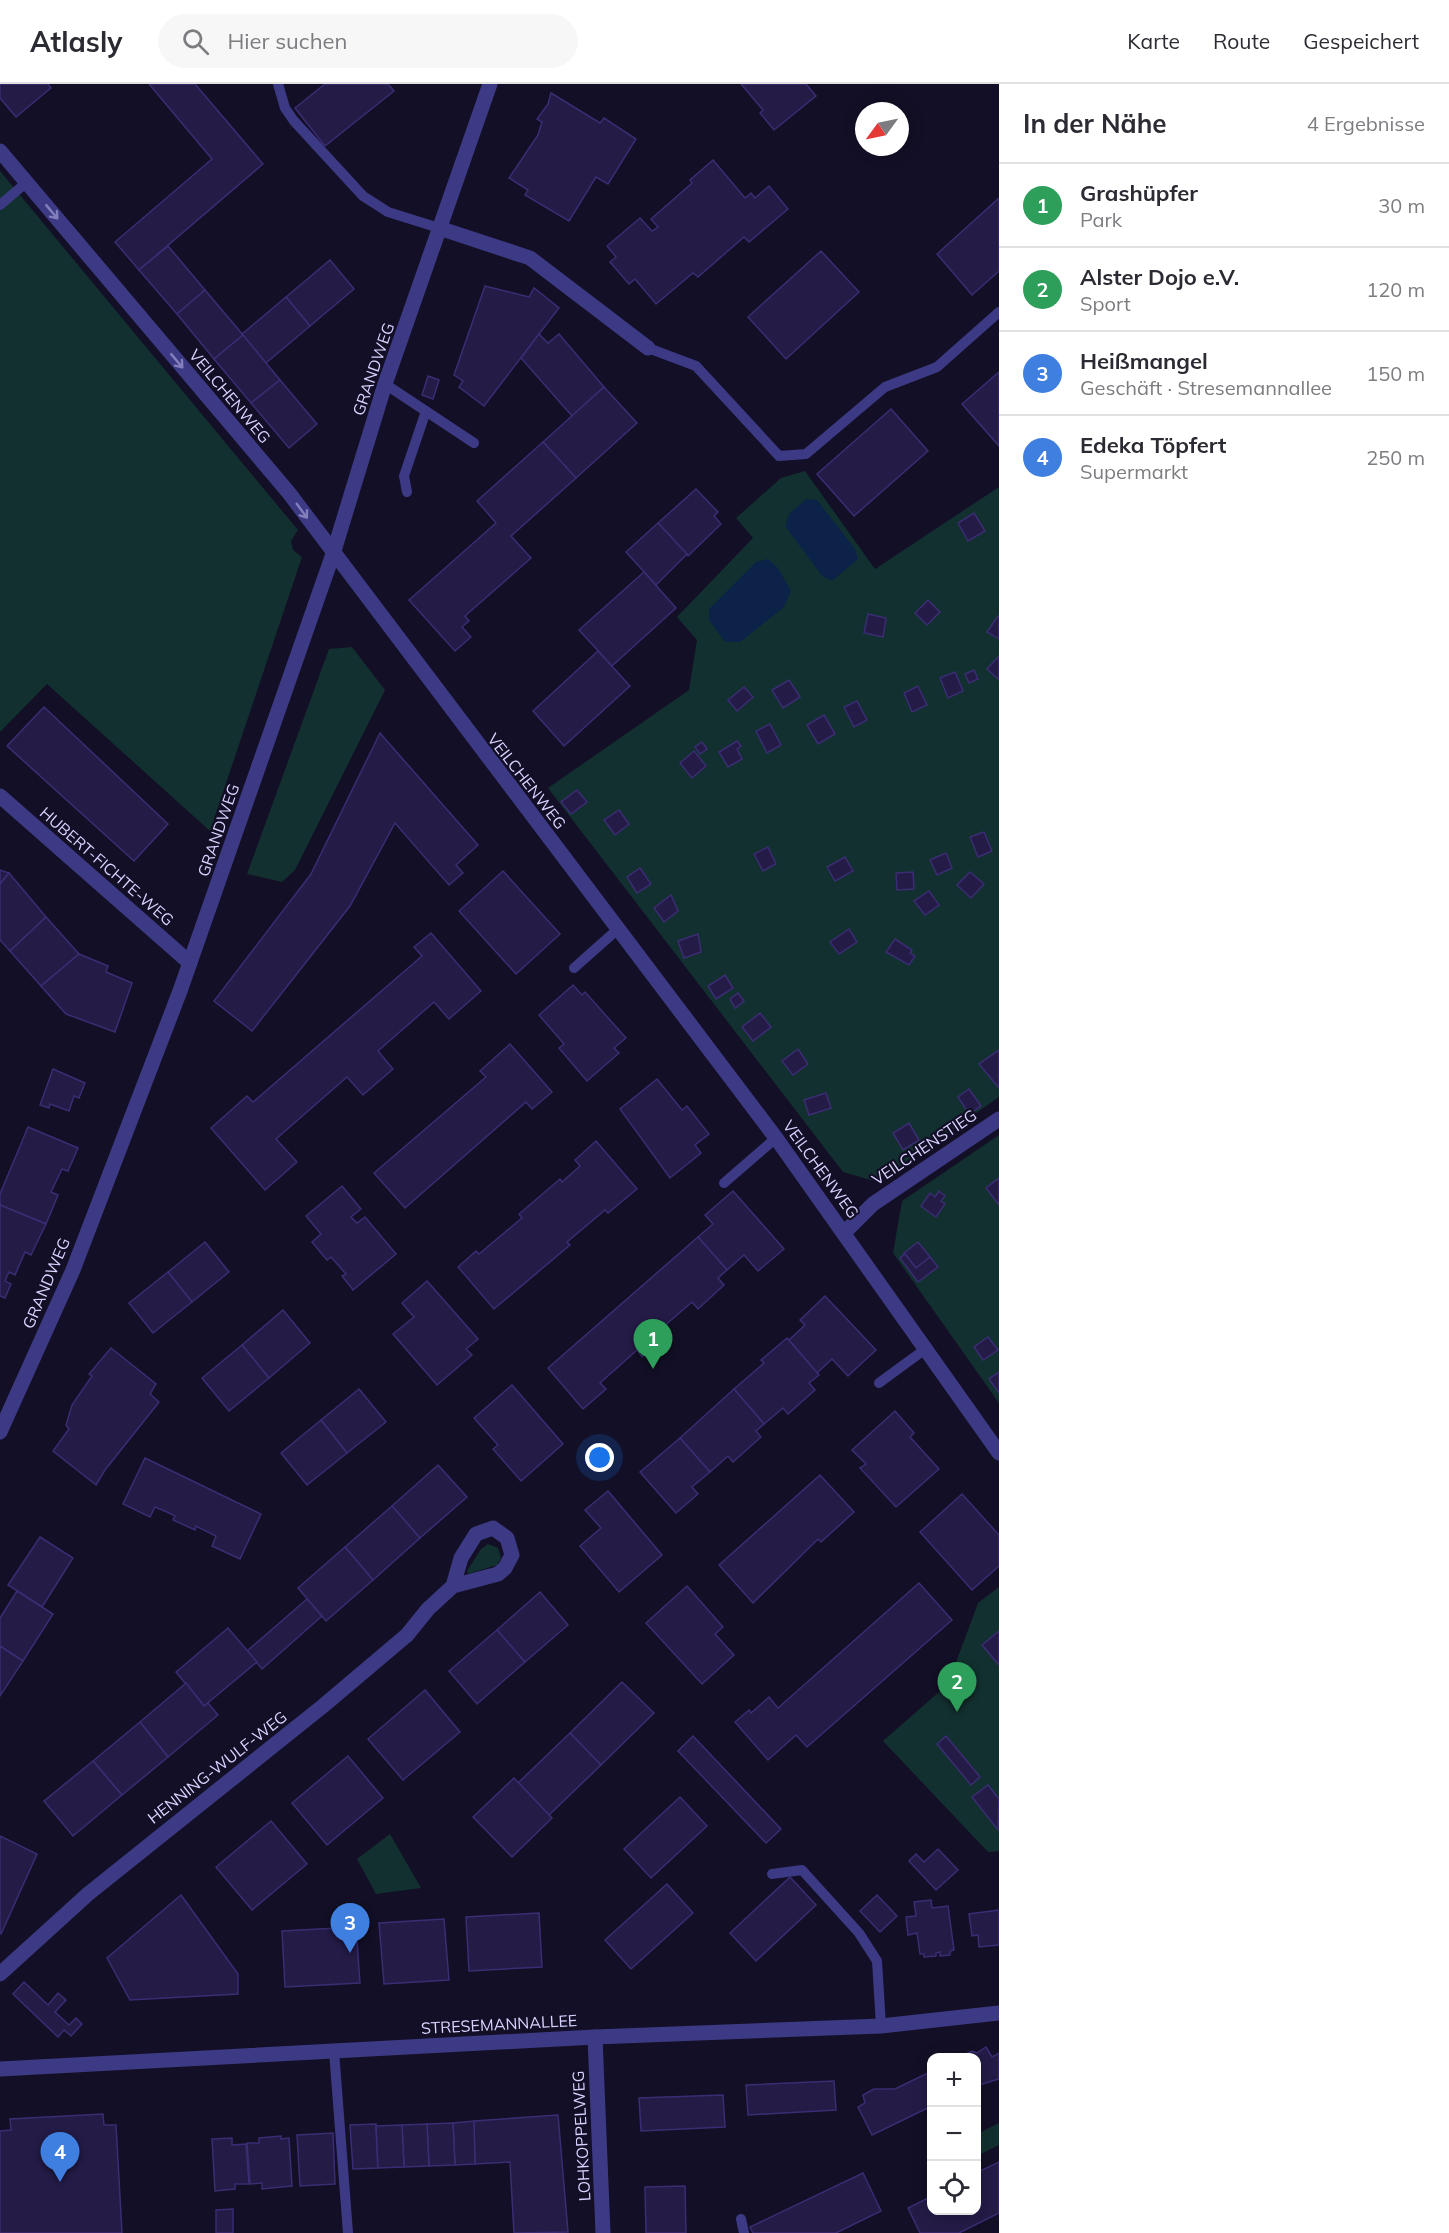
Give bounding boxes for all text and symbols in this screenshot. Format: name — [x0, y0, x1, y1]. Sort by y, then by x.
search box — [158, 14, 578, 68]
text: Atlasly — [30, 24, 122, 59]
icon: search — [179, 25, 212, 58]
text: Hier suchen — [227, 27, 347, 55]
text: Karte — [1127, 28, 1180, 54]
text: Route — [1213, 28, 1270, 54]
text: Gespeichert — [1303, 28, 1419, 54]
north arrow — [855, 102, 909, 156]
text: In der Nähe — [1023, 107, 1167, 140]
text: 4 Ergebnisse — [1307, 111, 1425, 136]
text: Grashüpfer — [1080, 179, 1198, 207]
text: 1 — [1037, 193, 1049, 218]
text: 30 m — [1378, 193, 1425, 218]
one-way arrow — [45, 204, 58, 220]
text: Park — [1080, 207, 1122, 232]
text: Alster Dojo e.V. — [1080, 263, 1239, 291]
text: 2 — [1037, 277, 1049, 302]
text: 120 m — [1366, 277, 1425, 302]
text: Sport — [1080, 291, 1131, 316]
street label: GRANDWEG — [348, 320, 398, 418]
street label: VEILCHENWEG — [185, 345, 275, 447]
text: Heißmangel — [1080, 347, 1208, 375]
one-way arrow — [171, 353, 184, 369]
text: 3 — [1037, 361, 1049, 386]
text: 150 m — [1366, 361, 1425, 386]
text: Geschäft · Stresemannallee — [1080, 375, 1332, 400]
text: Edeka Töpfert — [1080, 431, 1226, 459]
text: 4 — [1037, 445, 1049, 470]
text: 250 m — [1366, 445, 1425, 470]
text: Supermarkt — [1080, 459, 1188, 484]
one-way arrow — [295, 503, 308, 519]
street label: VEILCHENWEG — [483, 729, 571, 833]
street label: GRANDWEG — [193, 781, 243, 879]
street label: HUBERT-FICHTE-WEG — [36, 802, 178, 930]
street label: VEILCHENSTIEG — [868, 1105, 980, 1189]
street label: VEILCHENWEG — [779, 1116, 863, 1222]
street label: GRANDWEG — [18, 1235, 74, 1331]
pin: 1 — [634, 1320, 672, 1369]
your location — [585, 1443, 614, 1472]
pin: 2 — [938, 1662, 976, 1712]
street label: HENNING-WULF-WEG — [143, 1706, 291, 1828]
pin: 3 — [330, 1904, 370, 1953]
street label: STRESEMANNALLEE — [420, 2010, 578, 2038]
map controls — [927, 2053, 981, 2215]
button: + — [927, 2053, 981, 2107]
street label: LOHKOPPELWEG — [568, 2070, 594, 2202]
button: − — [927, 2107, 981, 2161]
pin: 4 — [40, 2132, 80, 2182]
button: locate — [927, 2161, 981, 2215]

